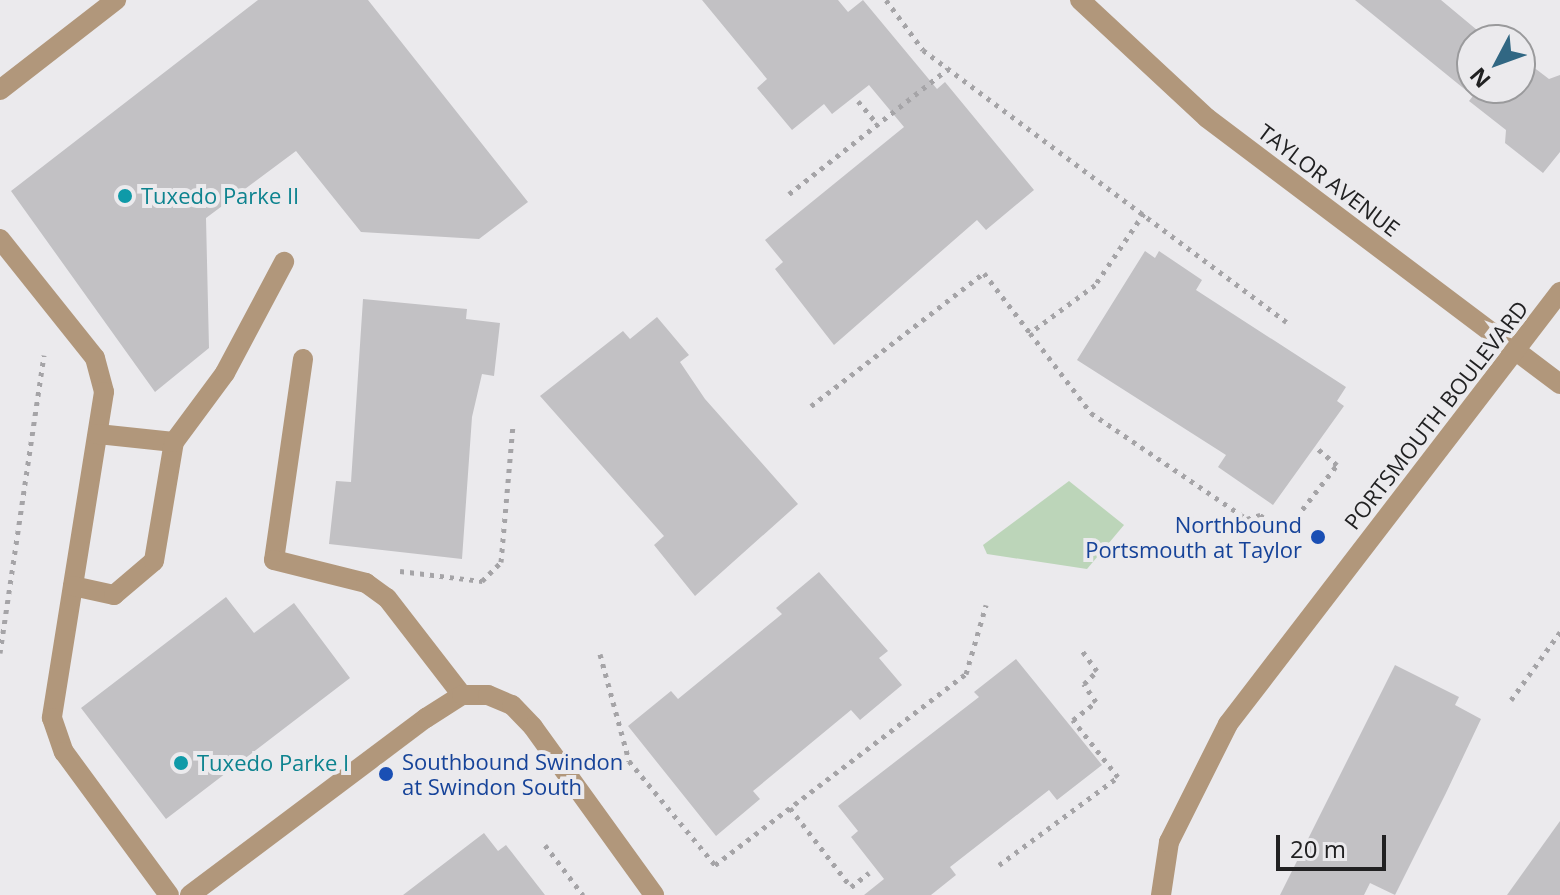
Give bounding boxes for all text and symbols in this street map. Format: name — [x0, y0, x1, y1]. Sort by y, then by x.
north arrow — [1456, 24, 1536, 104]
text: N — [1462, 62, 1497, 95]
street label: TAYLOR AVENUE — [1253, 118, 1405, 242]
place label: Tuxedo Parke II — [141, 183, 299, 209]
marker: Tuxedo Parke II — [116, 187, 134, 205]
street label: PORTSMOUTH BOULEVARD — [1339, 295, 1533, 535]
place label: Northbound Portsmouth at Taylor — [1085, 511, 1302, 562]
marker: Northbound Portsmouth at Taylor — [1309, 528, 1327, 546]
place label: Southbound Swindon at Swindon South — [402, 748, 623, 800]
place label: Tuxedo Parke I — [197, 750, 349, 776]
marker: Tuxedo Parke I — [172, 754, 190, 772]
marker: Southbound Swindon at Swindon South — [377, 765, 395, 783]
scale bar — [1280, 819, 1390, 869]
text: 20 m — [1290, 832, 1346, 865]

